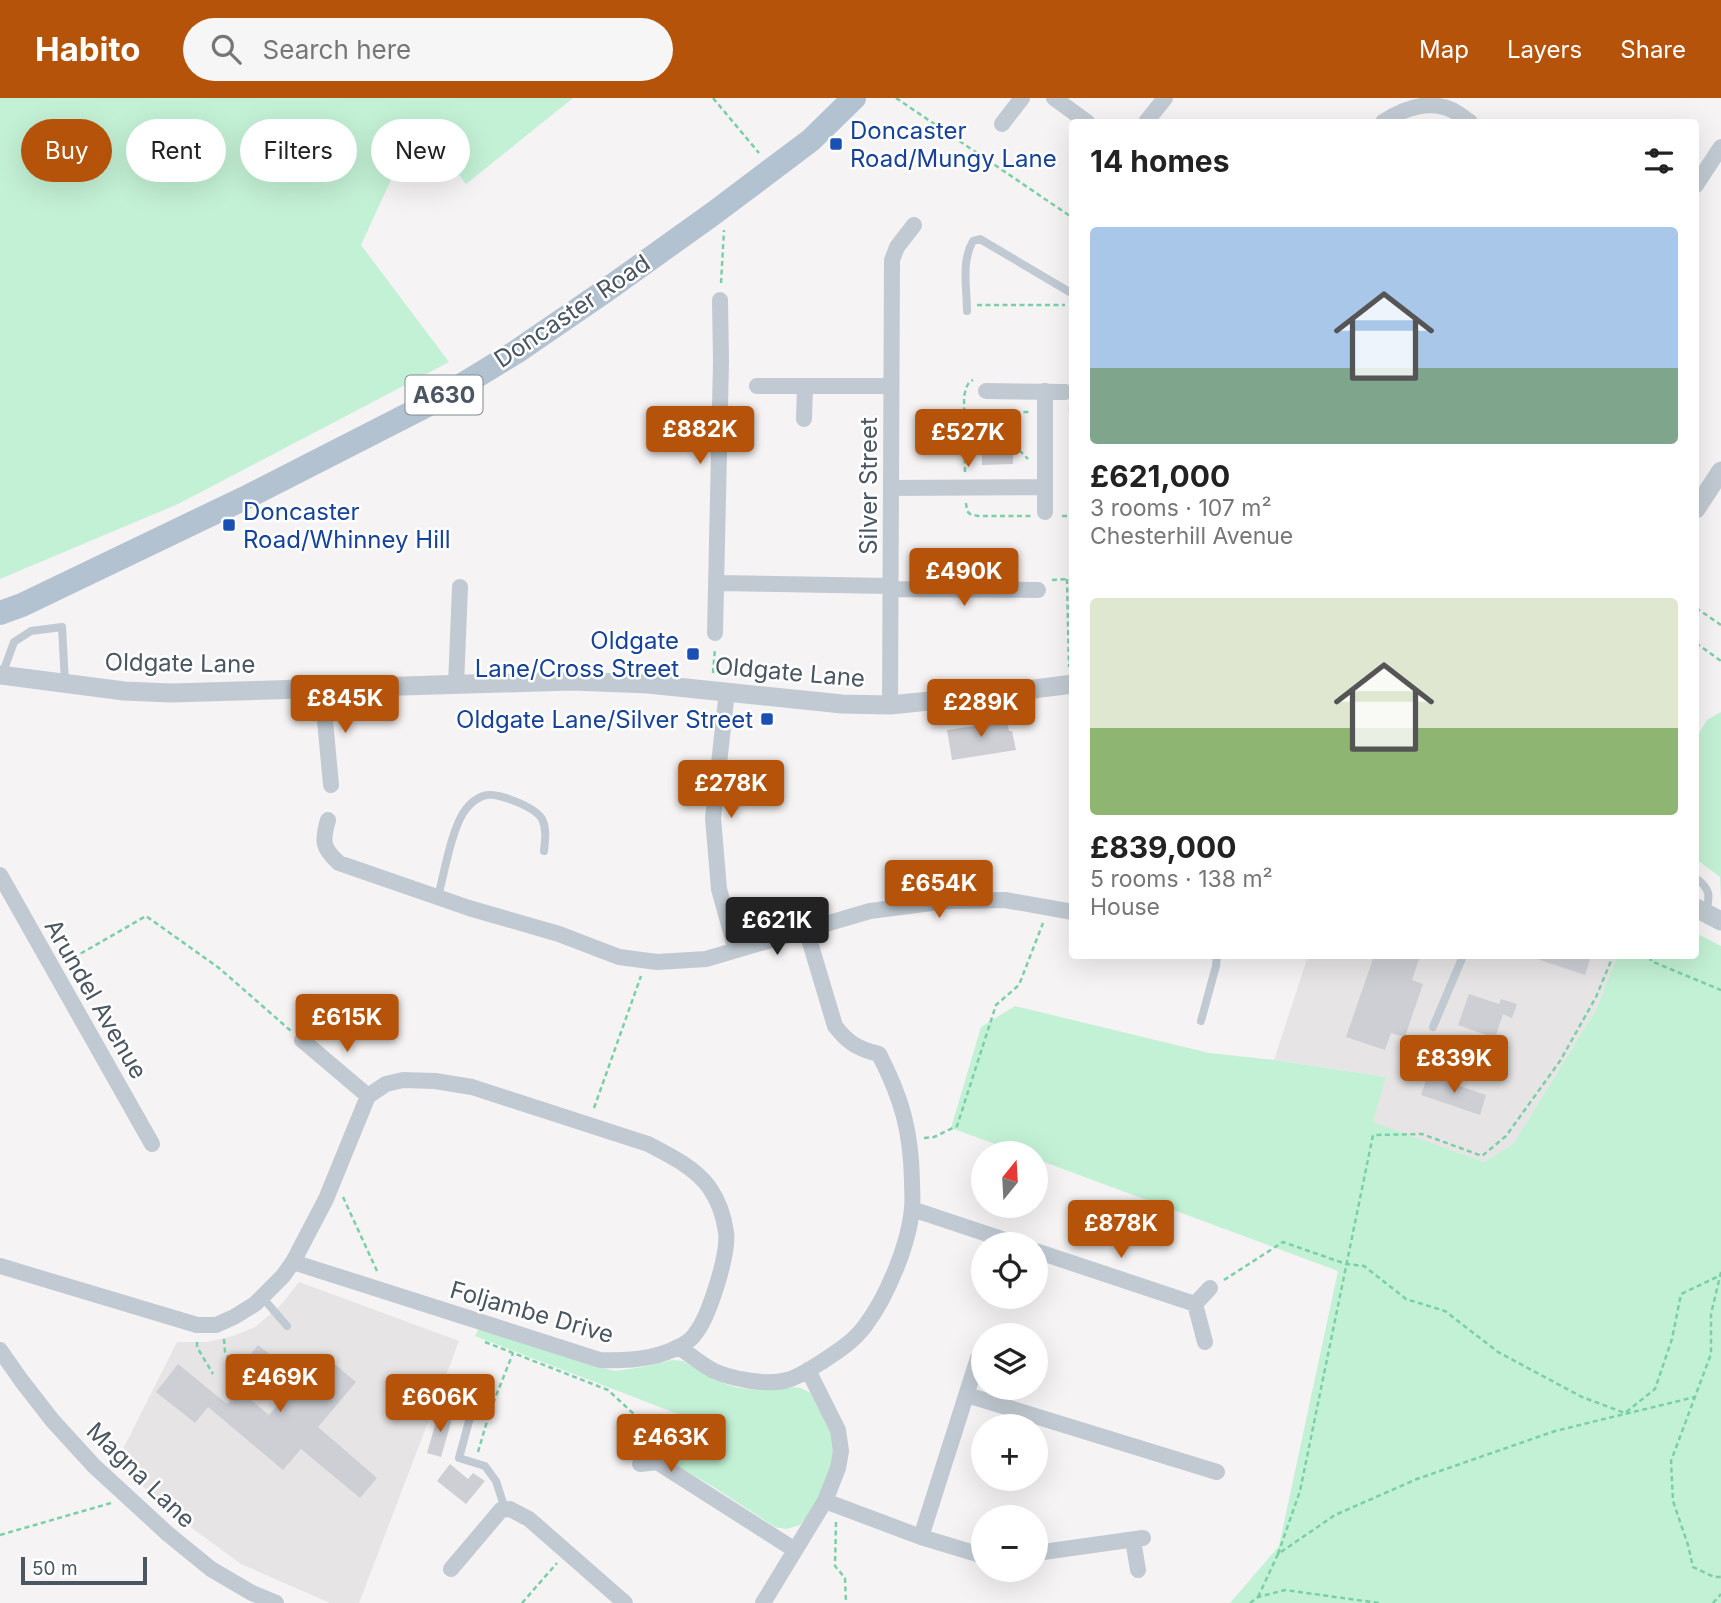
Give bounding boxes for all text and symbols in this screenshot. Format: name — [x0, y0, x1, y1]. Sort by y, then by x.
search box — [183, 18, 673, 81]
text: Habito — [35, 29, 141, 69]
icon: search — [207, 30, 245, 68]
text: Search here — [263, 34, 411, 65]
text: Map — [1419, 35, 1469, 64]
text: Layers — [1507, 35, 1582, 64]
text: Share — [1620, 35, 1686, 64]
place label: Doncaster Road/Mungy Lane — [850, 116, 1057, 173]
chip: Buy — [21, 119, 112, 182]
chip: Rent — [126, 119, 226, 182]
chip: Filters — [240, 119, 357, 182]
chip: New — [371, 119, 470, 182]
marker: Doncaster Road/Mungy Lane — [828, 136, 844, 152]
icon: filters — [1640, 142, 1678, 180]
text: 14 homes — [1090, 143, 1229, 179]
street label: Doncaster Road — [489, 248, 655, 374]
icon: home — [1321, 273, 1447, 399]
road number: A630 — [406, 376, 482, 414]
pin: £882K — [651, 406, 749, 466]
pin: £527K — [919, 410, 1017, 469]
text: £882K — [662, 415, 738, 443]
street label: Silver Street — [854, 417, 883, 555]
text: £527K — [931, 418, 1005, 446]
text: £621,000 — [1090, 458, 1230, 494]
text: 3 rooms · 107 m² — [1090, 494, 1272, 522]
place label: Doncaster Road/Whinney Hill — [243, 497, 451, 554]
marker: Doncaster Road/Whinney Hill — [221, 517, 237, 533]
text: Chesterhill Avenue — [1090, 522, 1293, 550]
pin: £490K — [915, 548, 1013, 608]
text: £490K — [925, 557, 1003, 585]
place label: Oldgate Lane/Cross Street — [475, 626, 679, 683]
icon: home — [1321, 644, 1447, 770]
marker: Oldgate Lane/Cross Street — [685, 646, 701, 662]
street label: Oldgate Lane — [104, 647, 256, 679]
street label: Oldgate Lane — [714, 651, 866, 693]
pin: £845K — [296, 676, 394, 735]
pin: £289K — [932, 680, 1030, 739]
text: £845K — [307, 684, 383, 712]
text: £289K — [943, 688, 1019, 716]
place label: Oldgate Lane/Silver Street — [456, 705, 753, 734]
marker: Oldgate Lane/Silver Street — [759, 711, 775, 727]
pin: £278K — [682, 760, 780, 820]
text: £278K — [694, 769, 768, 797]
text: £839,000 — [1090, 829, 1236, 865]
pin: £654K — [890, 860, 988, 920]
text: 5 rooms · 138 m² — [1090, 865, 1273, 893]
text: £654K — [901, 869, 977, 897]
text: House — [1090, 893, 1160, 921]
pin: £621K — [728, 898, 826, 957]
text: £621K — [742, 906, 812, 934]
street label: Arundel Avenue — [39, 914, 153, 1084]
pin: £615K — [298, 995, 396, 1054]
text: £615K — [312, 1003, 382, 1031]
pin: £839K — [1405, 1035, 1503, 1095]
text: £839K — [1416, 1044, 1492, 1072]
north arrow — [971, 1141, 1048, 1218]
map controls — [971, 1141, 1048, 1582]
pin: £878K — [1072, 1200, 1170, 1260]
text: £878K — [1084, 1209, 1158, 1237]
button: locate — [971, 1232, 1048, 1309]
street label: Foljambe Drive — [447, 1275, 617, 1349]
button: layers — [971, 1323, 1048, 1400]
pin: £469K — [231, 1354, 329, 1414]
text: £469K — [242, 1363, 318, 1391]
pin: £606K — [391, 1374, 489, 1434]
text: £606K — [402, 1383, 478, 1411]
pin: £463K — [622, 1414, 720, 1474]
button: + — [971, 1414, 1048, 1491]
street label: Magna Lane — [81, 1416, 201, 1534]
text: £463K — [633, 1423, 709, 1451]
button: − — [971, 1505, 1048, 1582]
scale bar — [21, 1554, 147, 1586]
text: 50 m — [32, 1557, 78, 1580]

